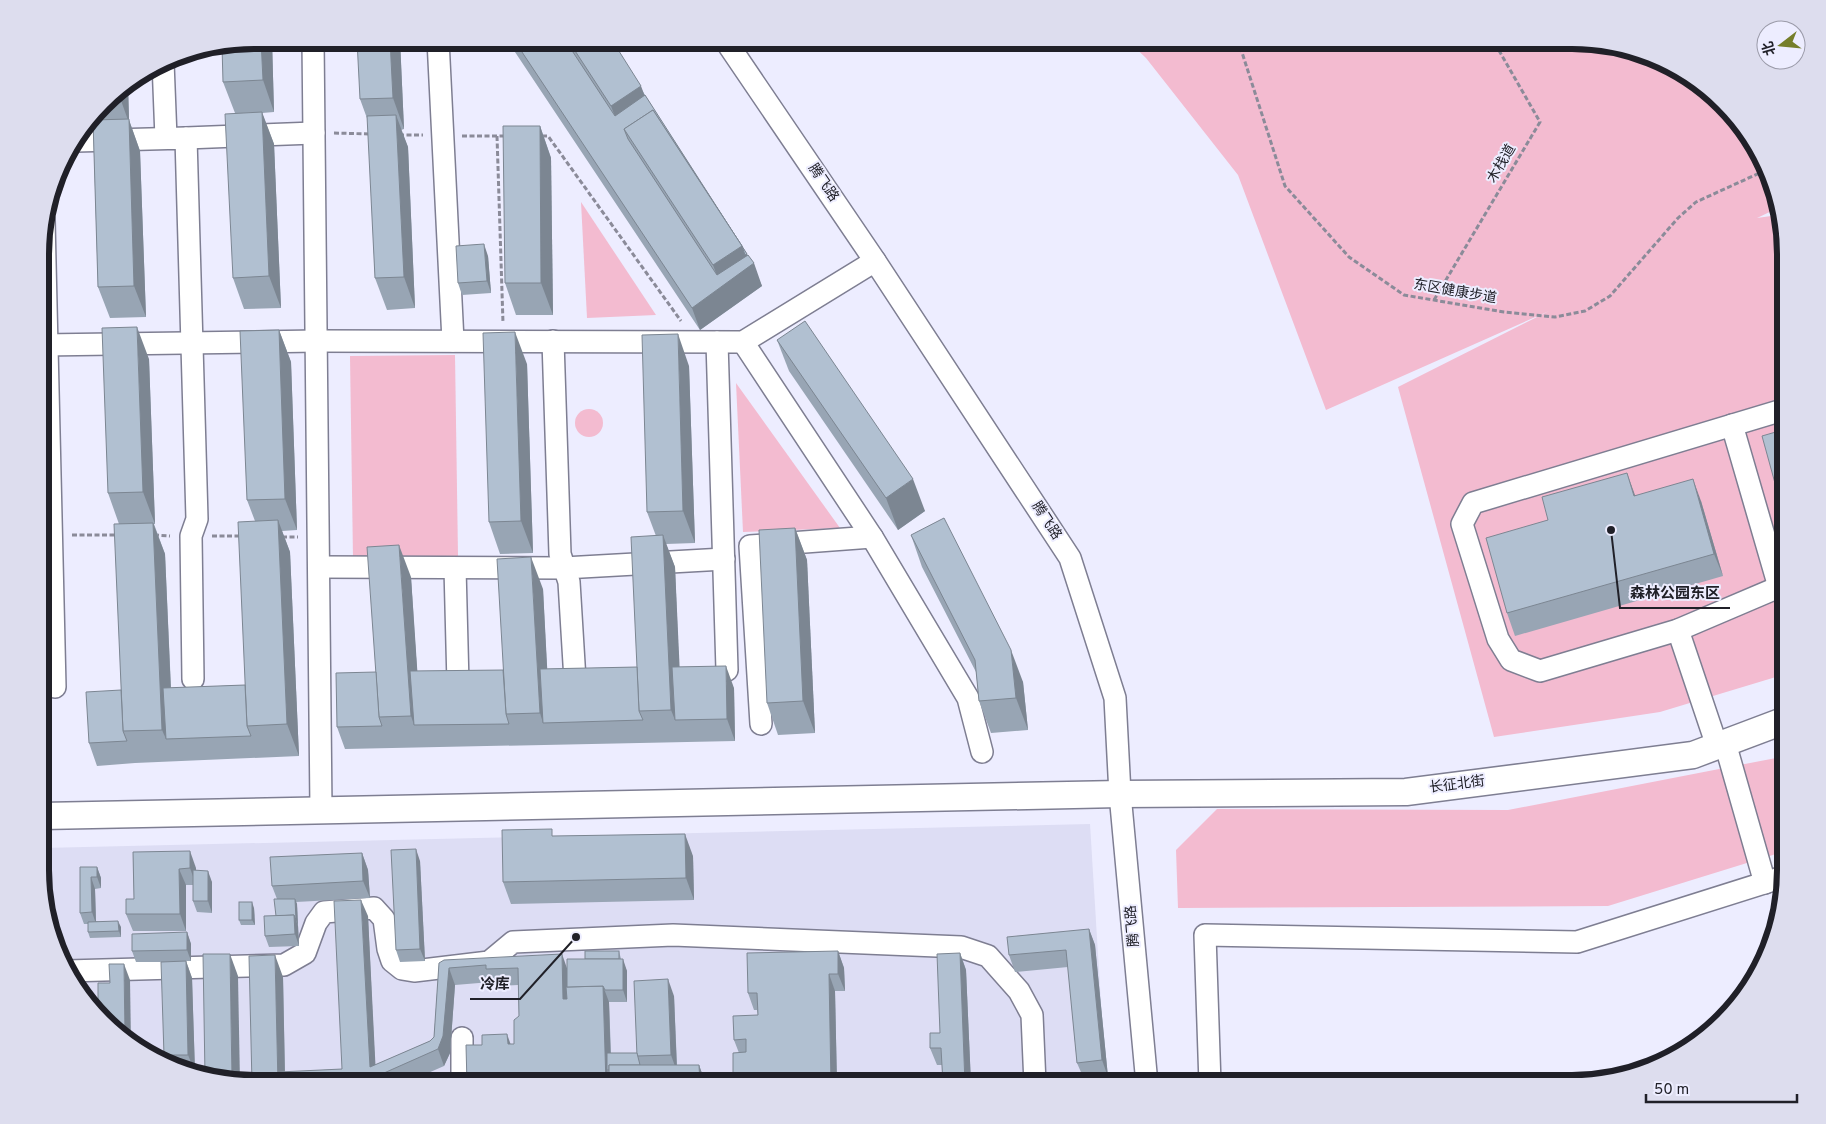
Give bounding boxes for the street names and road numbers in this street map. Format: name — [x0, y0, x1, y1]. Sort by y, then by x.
street label: 木栈道 — [1483, 141, 1520, 186]
street label: 腾飞路 — [804, 161, 842, 205]
street label: 东区健康步道 — [1412, 275, 1498, 308]
street label: 腾飞路 — [1027, 499, 1065, 543]
street label: 长征北街 — [1428, 772, 1486, 797]
street label: 腾飞路 — [1123, 904, 1143, 948]

